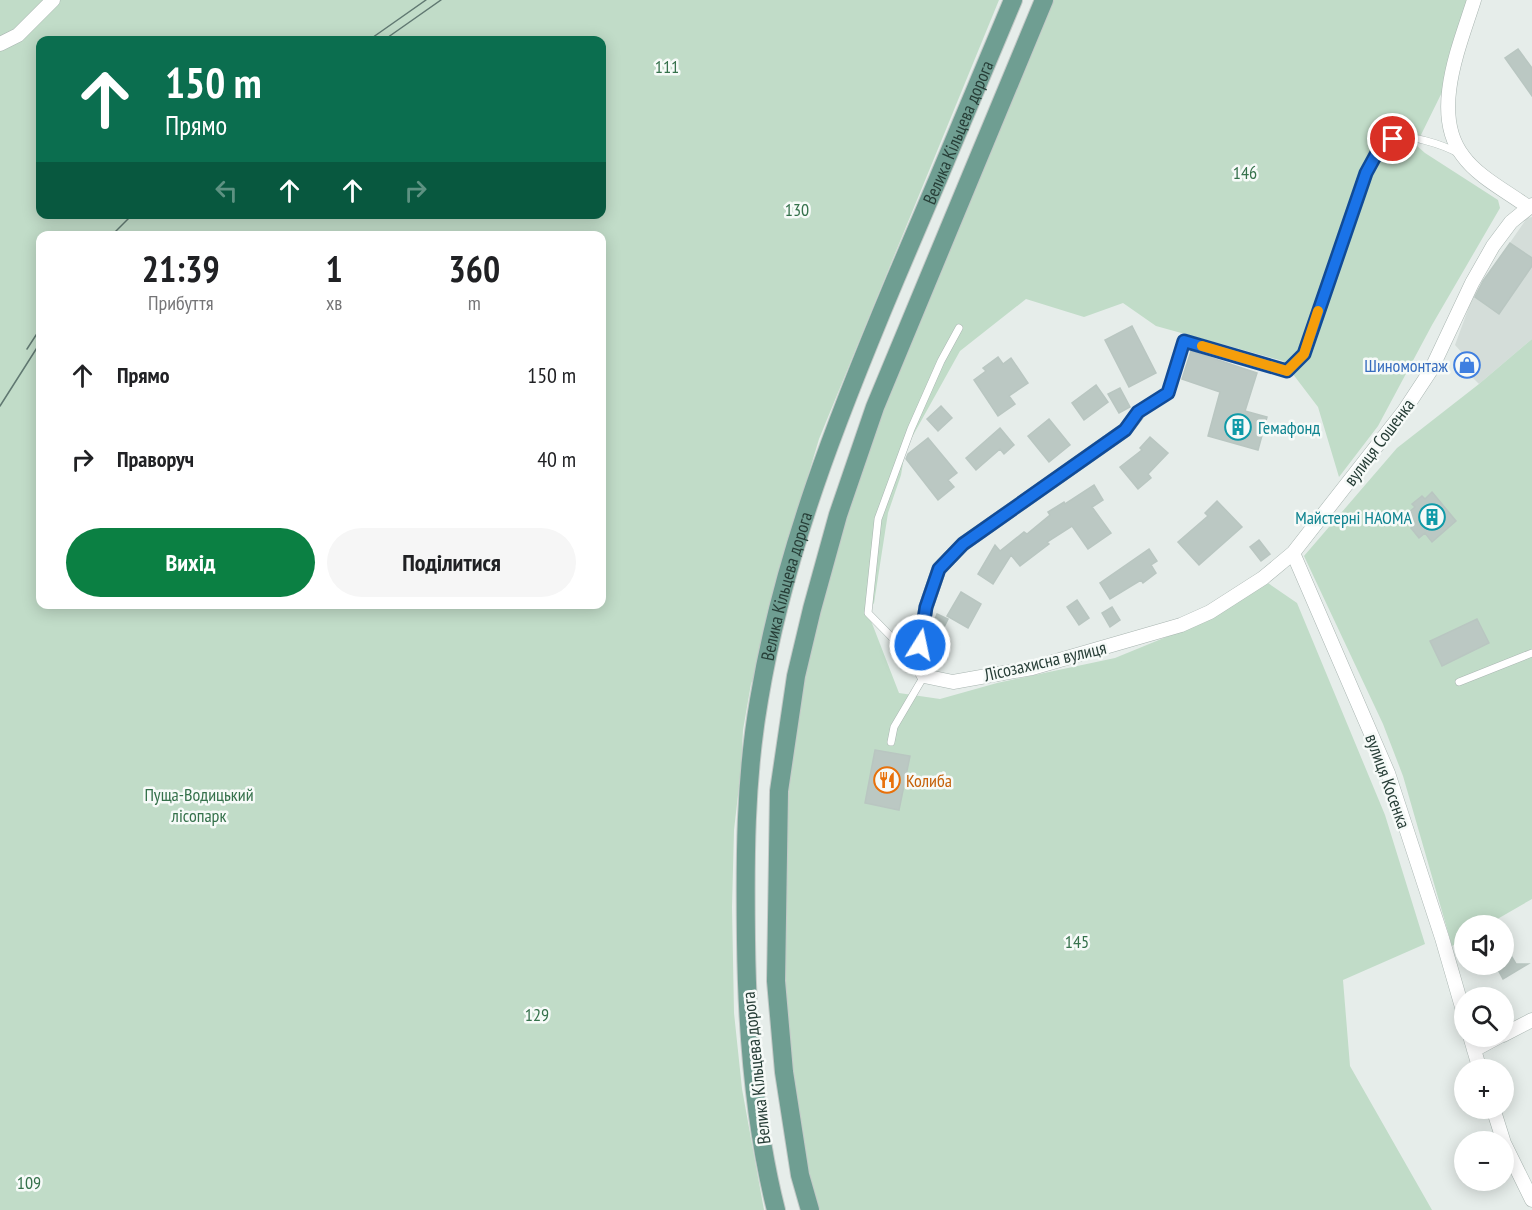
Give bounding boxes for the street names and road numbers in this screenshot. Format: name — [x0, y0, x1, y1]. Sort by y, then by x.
street label: Велика Кільцева дорога — [917, 57, 998, 207]
street label: вулиця Сошенка — [1339, 394, 1419, 490]
street label: Велика Кільцева дорога — [755, 509, 817, 663]
street label: Лісозахисна вулиця — [981, 636, 1108, 686]
street label: вулиця Косенка — [1360, 731, 1416, 831]
street label: Велика Кільцева дорога — [737, 991, 775, 1145]

